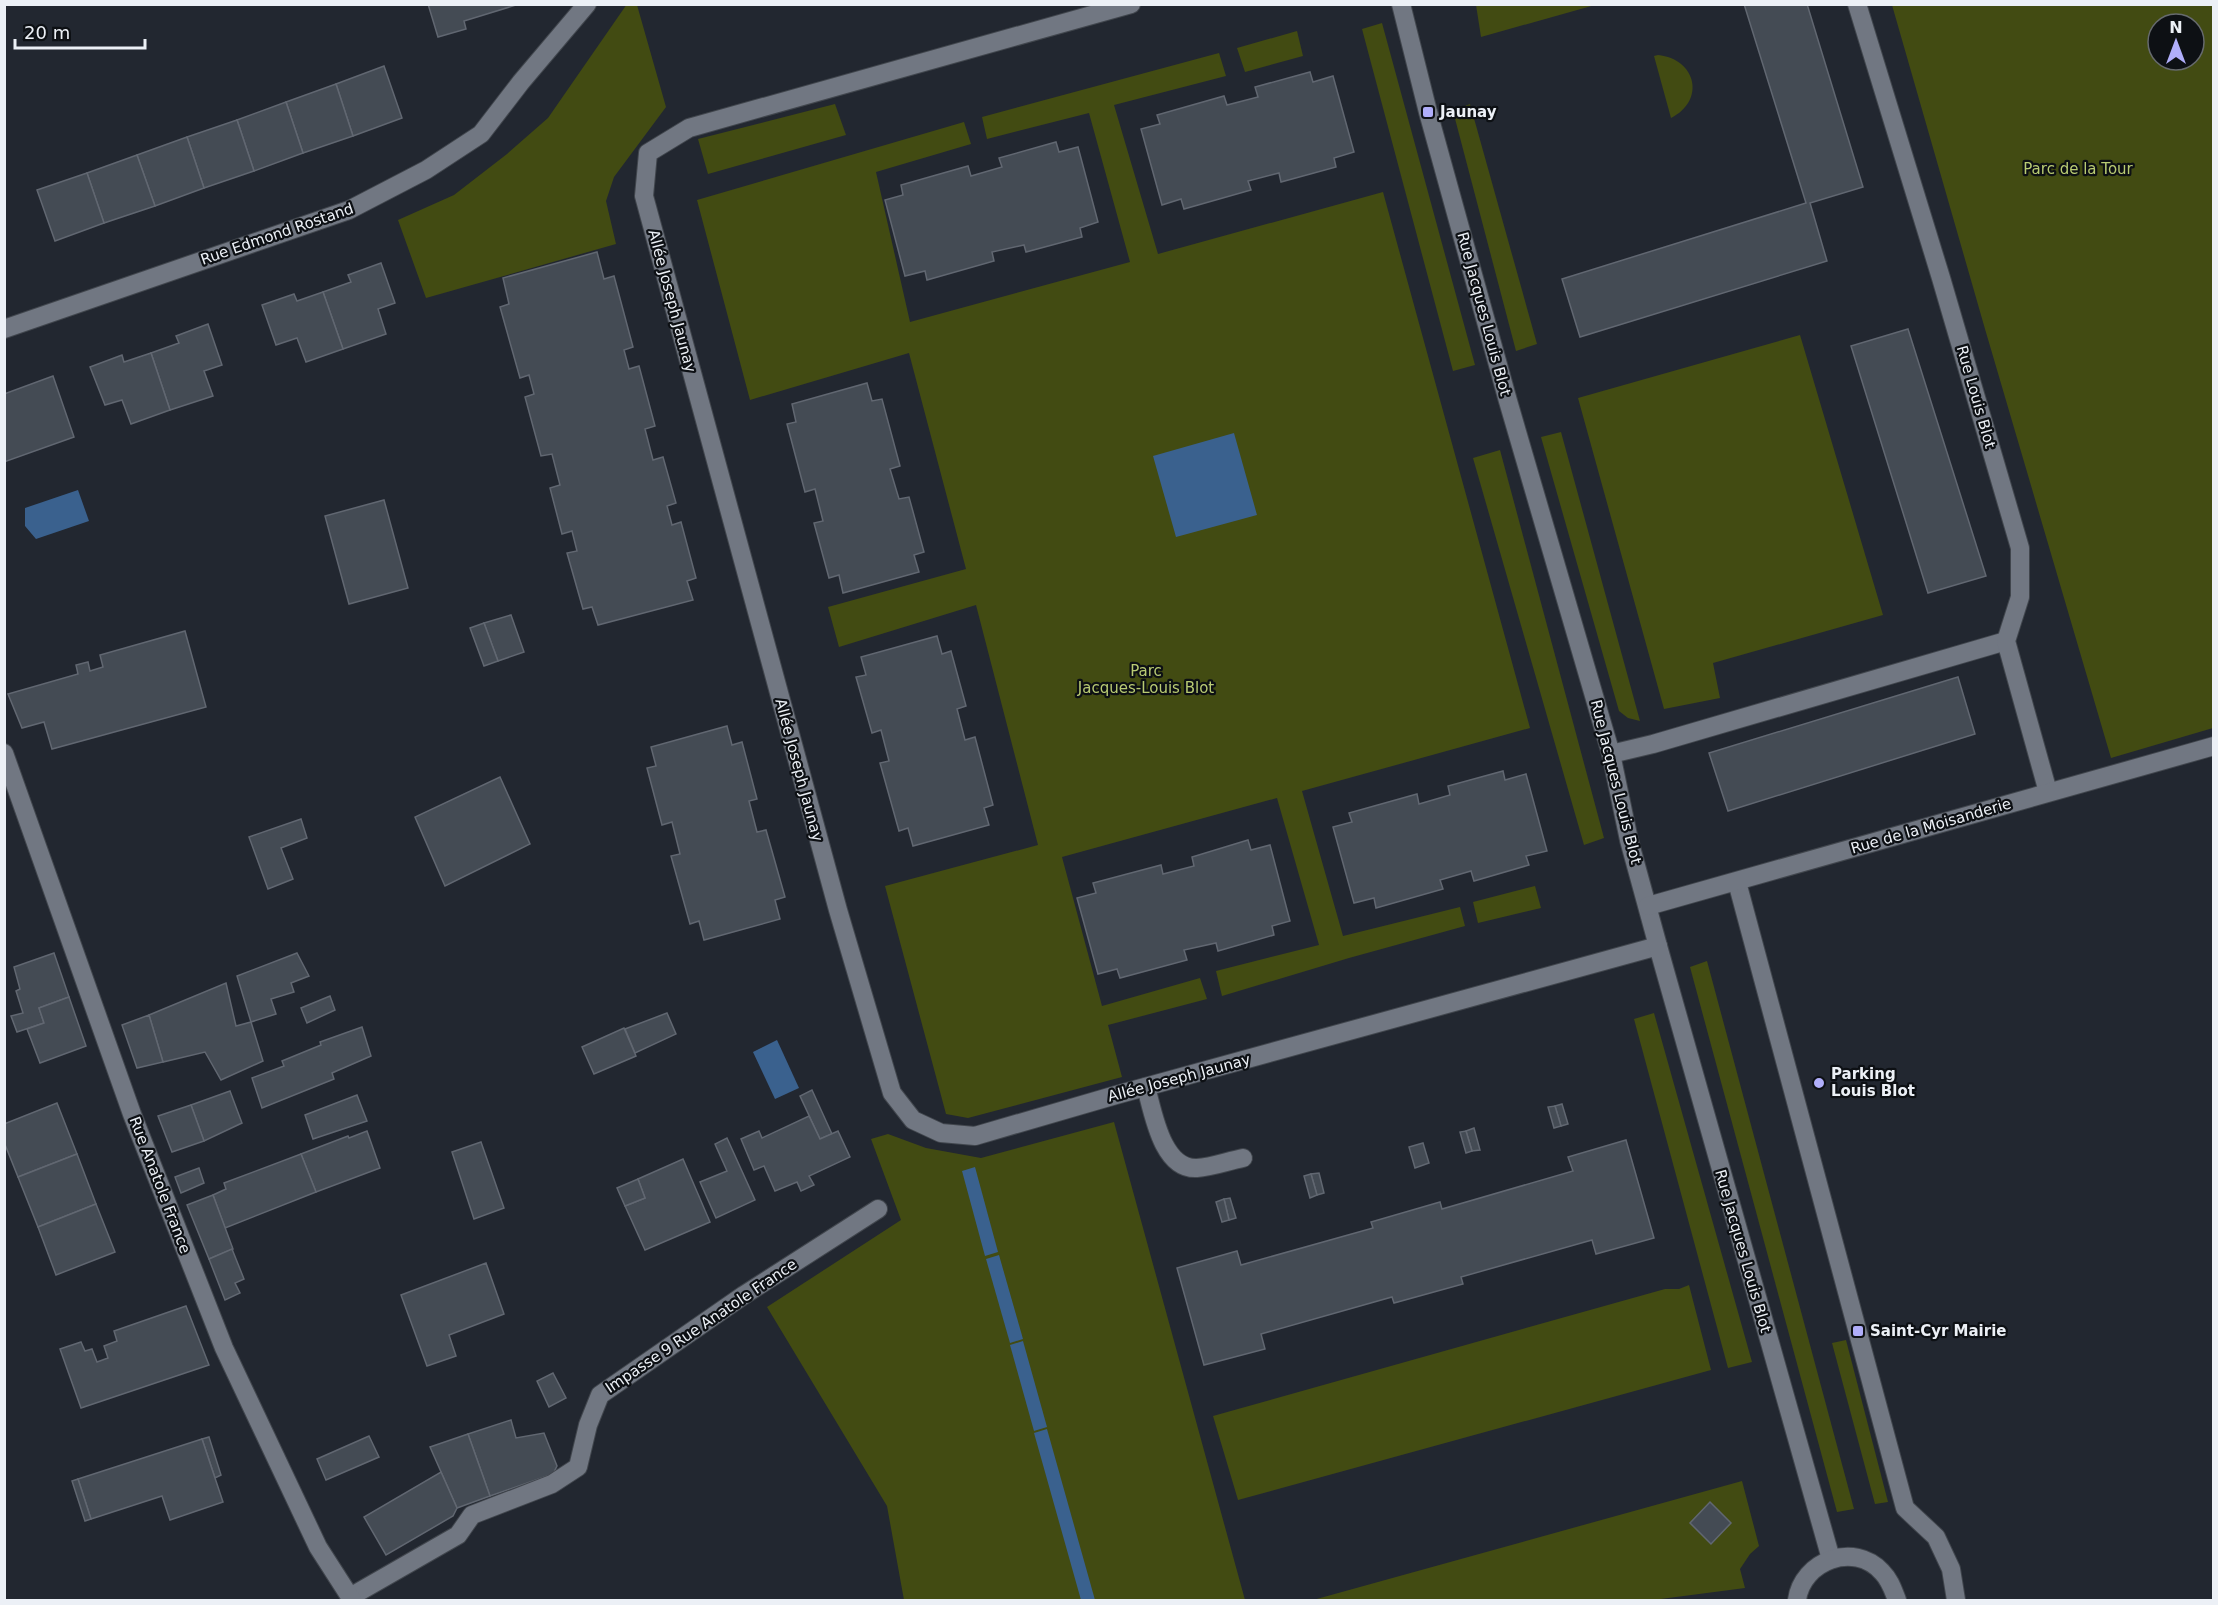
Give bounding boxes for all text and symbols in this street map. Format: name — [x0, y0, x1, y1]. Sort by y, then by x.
scale bar — [15, 12, 146, 50]
north arrow — [2146, 12, 2206, 72]
text: N — [2169, 18, 2183, 37]
text: 20 m — [24, 22, 70, 43]
place label: Jaunay — [1439, 103, 1497, 121]
marker: Jaunay — [1421, 105, 1435, 119]
park label: Parc de la Tour — [2023, 160, 2134, 178]
street label: Rue Edmond Rostand — [198, 199, 356, 269]
street label: Allée Joseph Jaunay — [644, 228, 700, 374]
street label: Rue Jacques Louis Blot — [1453, 230, 1515, 398]
street label: Rue Louis Blot — [1953, 343, 1999, 451]
park label: Parc Jacques-Louis Blot — [1077, 662, 1214, 697]
street label: Allée Joseph Jaunay — [771, 697, 827, 843]
street label: Rue Jacques Louis Blot — [1587, 698, 1645, 866]
street label: Rue de la Moisanderie — [1849, 794, 2013, 858]
street label: Allée Joseph Jaunay — [1106, 1050, 1252, 1106]
place label: Parking Louis Blot — [1831, 1065, 1915, 1100]
marker: Parking Louis Blot — [1812, 1076, 1826, 1090]
street label: Rue Anatole France — [126, 1114, 194, 1256]
street label: Rue Jacques Louis Blot — [1711, 1167, 1775, 1335]
street label: Impasse 9 Rue Anatole France — [602, 1255, 800, 1397]
place label: Saint-Cyr Mairie — [1870, 1322, 2006, 1340]
marker: Saint-Cyr Mairie — [1851, 1324, 1865, 1338]

